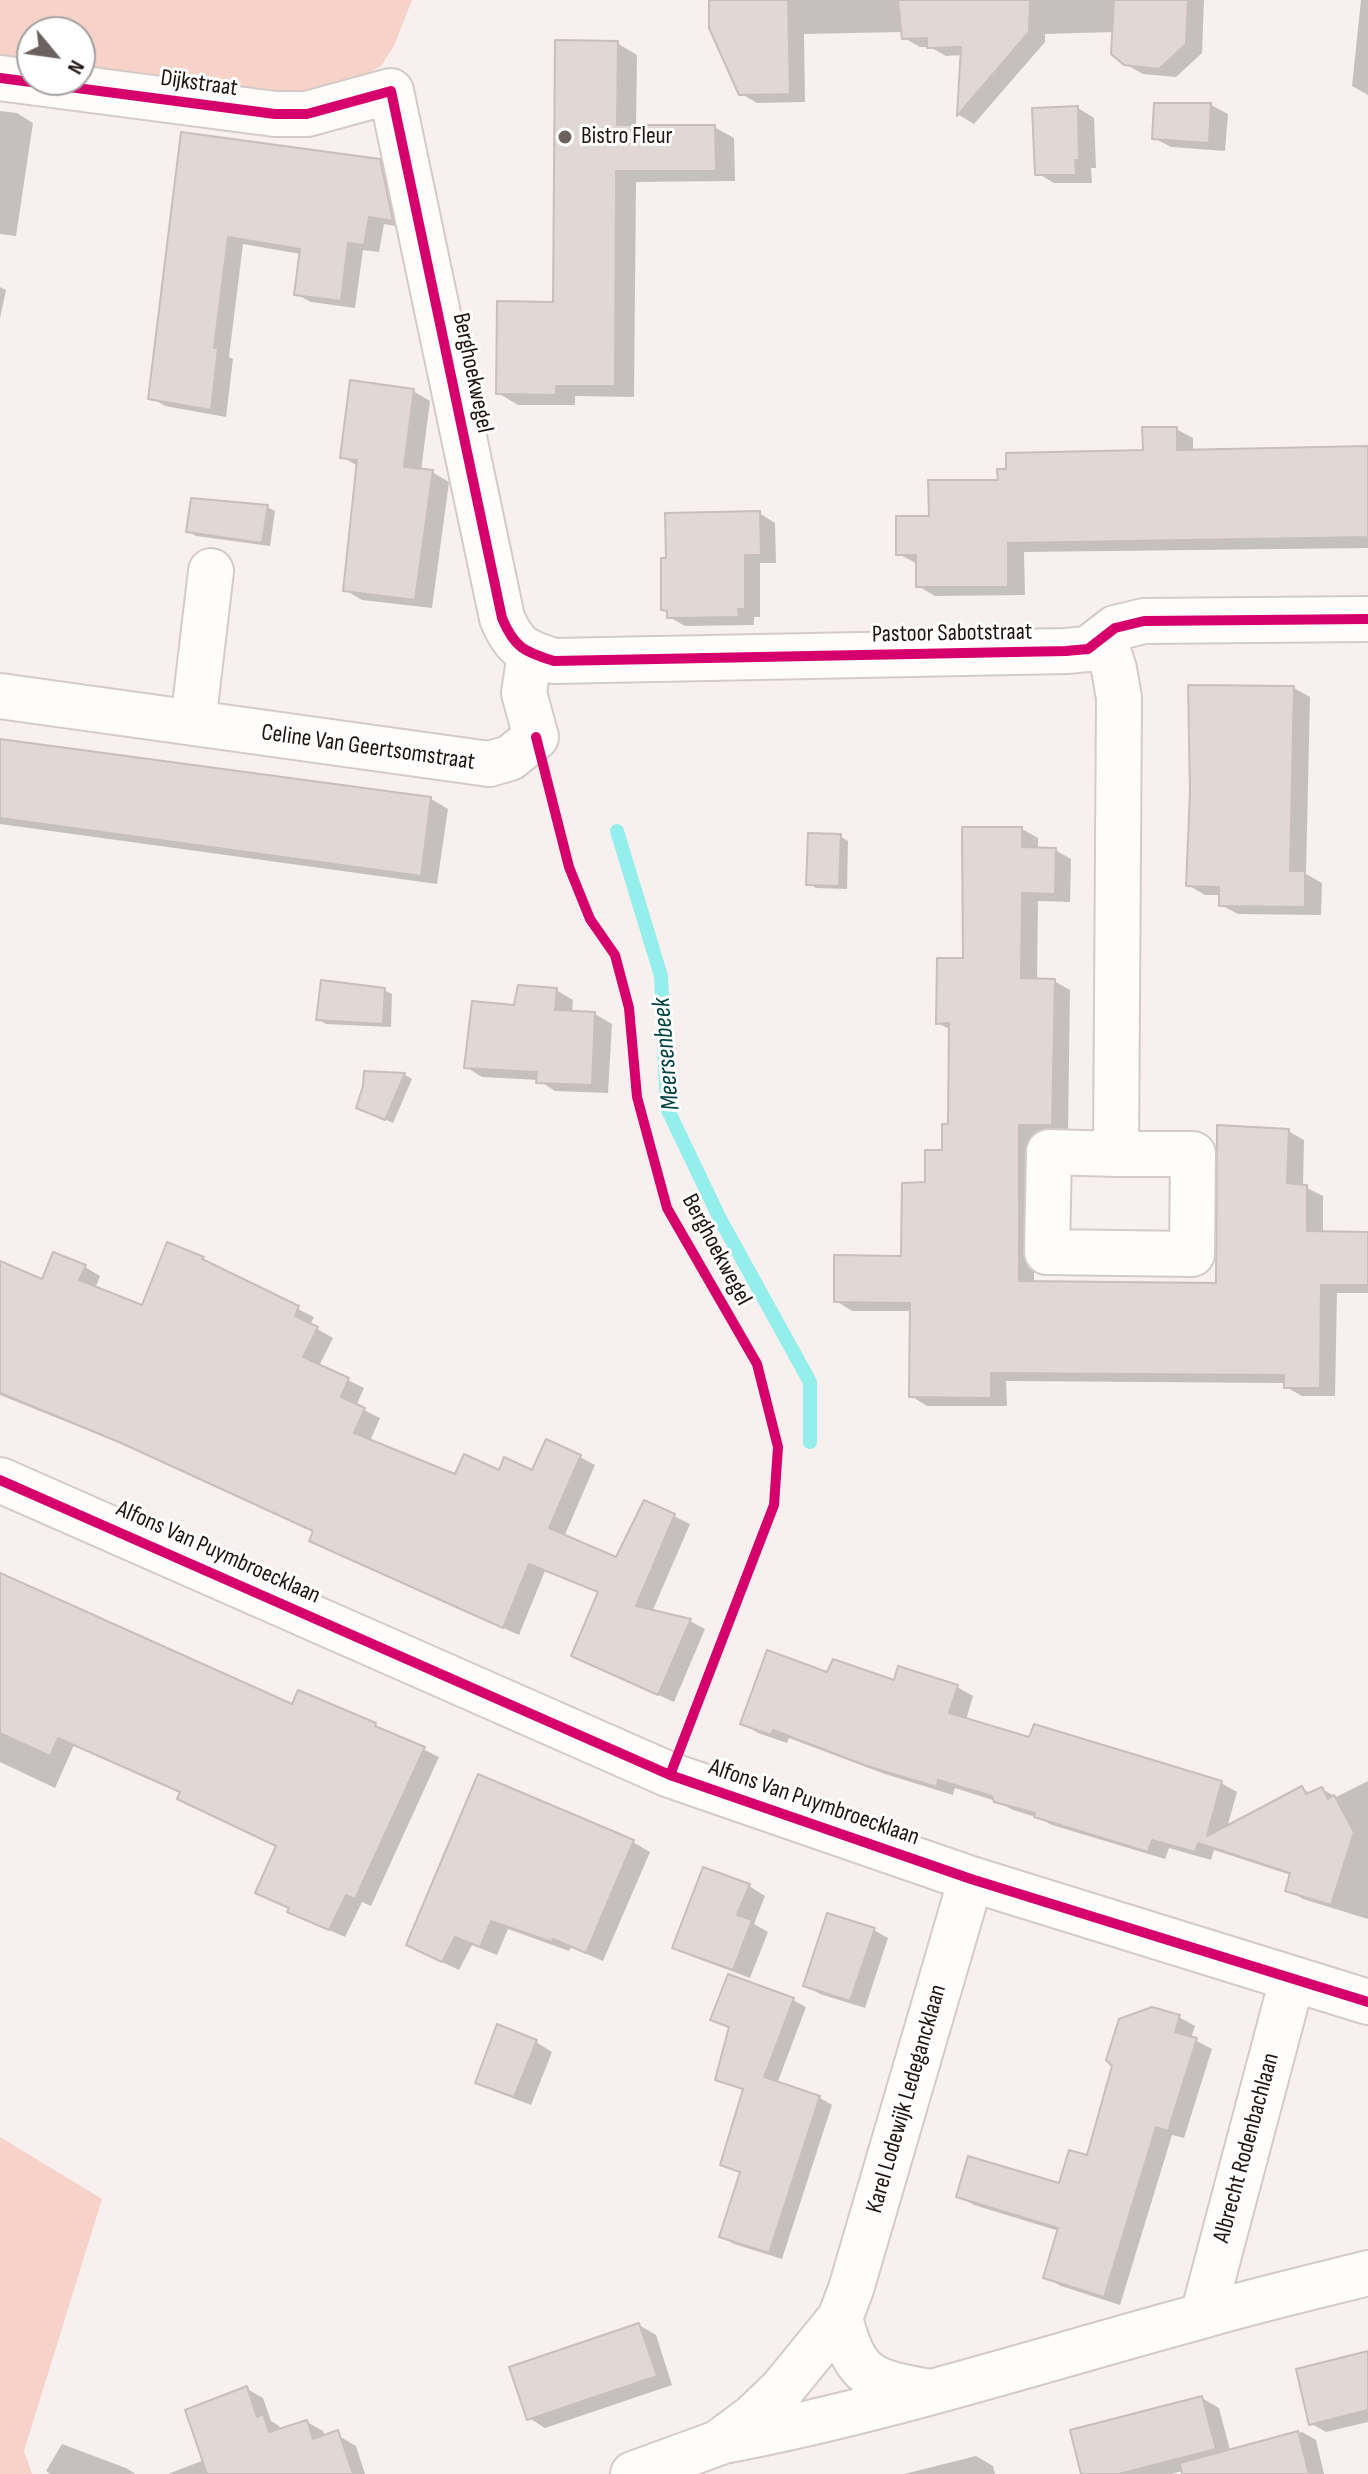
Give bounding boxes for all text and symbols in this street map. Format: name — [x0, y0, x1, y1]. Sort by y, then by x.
north arrow — [16, 16, 96, 96]
text: N — [61, 55, 90, 79]
street label: Dijkstraat — [159, 64, 239, 104]
place label: Bistro Fleur — [581, 123, 673, 151]
marker: Bistro Fleur — [556, 128, 574, 146]
street label: Berghoekwegel — [445, 310, 499, 436]
street label: Pastoor Sabotstraat — [872, 618, 1032, 650]
street label: Celine Van Geertsomstraat — [259, 719, 477, 777]
water label: Meersenbeek — [647, 996, 687, 1112]
street label: Berghoekwegel — [675, 1189, 757, 1311]
street label: Alfons Van Puymbroecklaan — [111, 1495, 325, 1611]
street label: Alfons Van Puymbroecklaan — [705, 1754, 923, 1852]
street label: Karel Lodewijk Ledegancklaan — [861, 1981, 953, 2217]
street label: Albrecht Rodenbachlaan — [1208, 2050, 1286, 2246]

